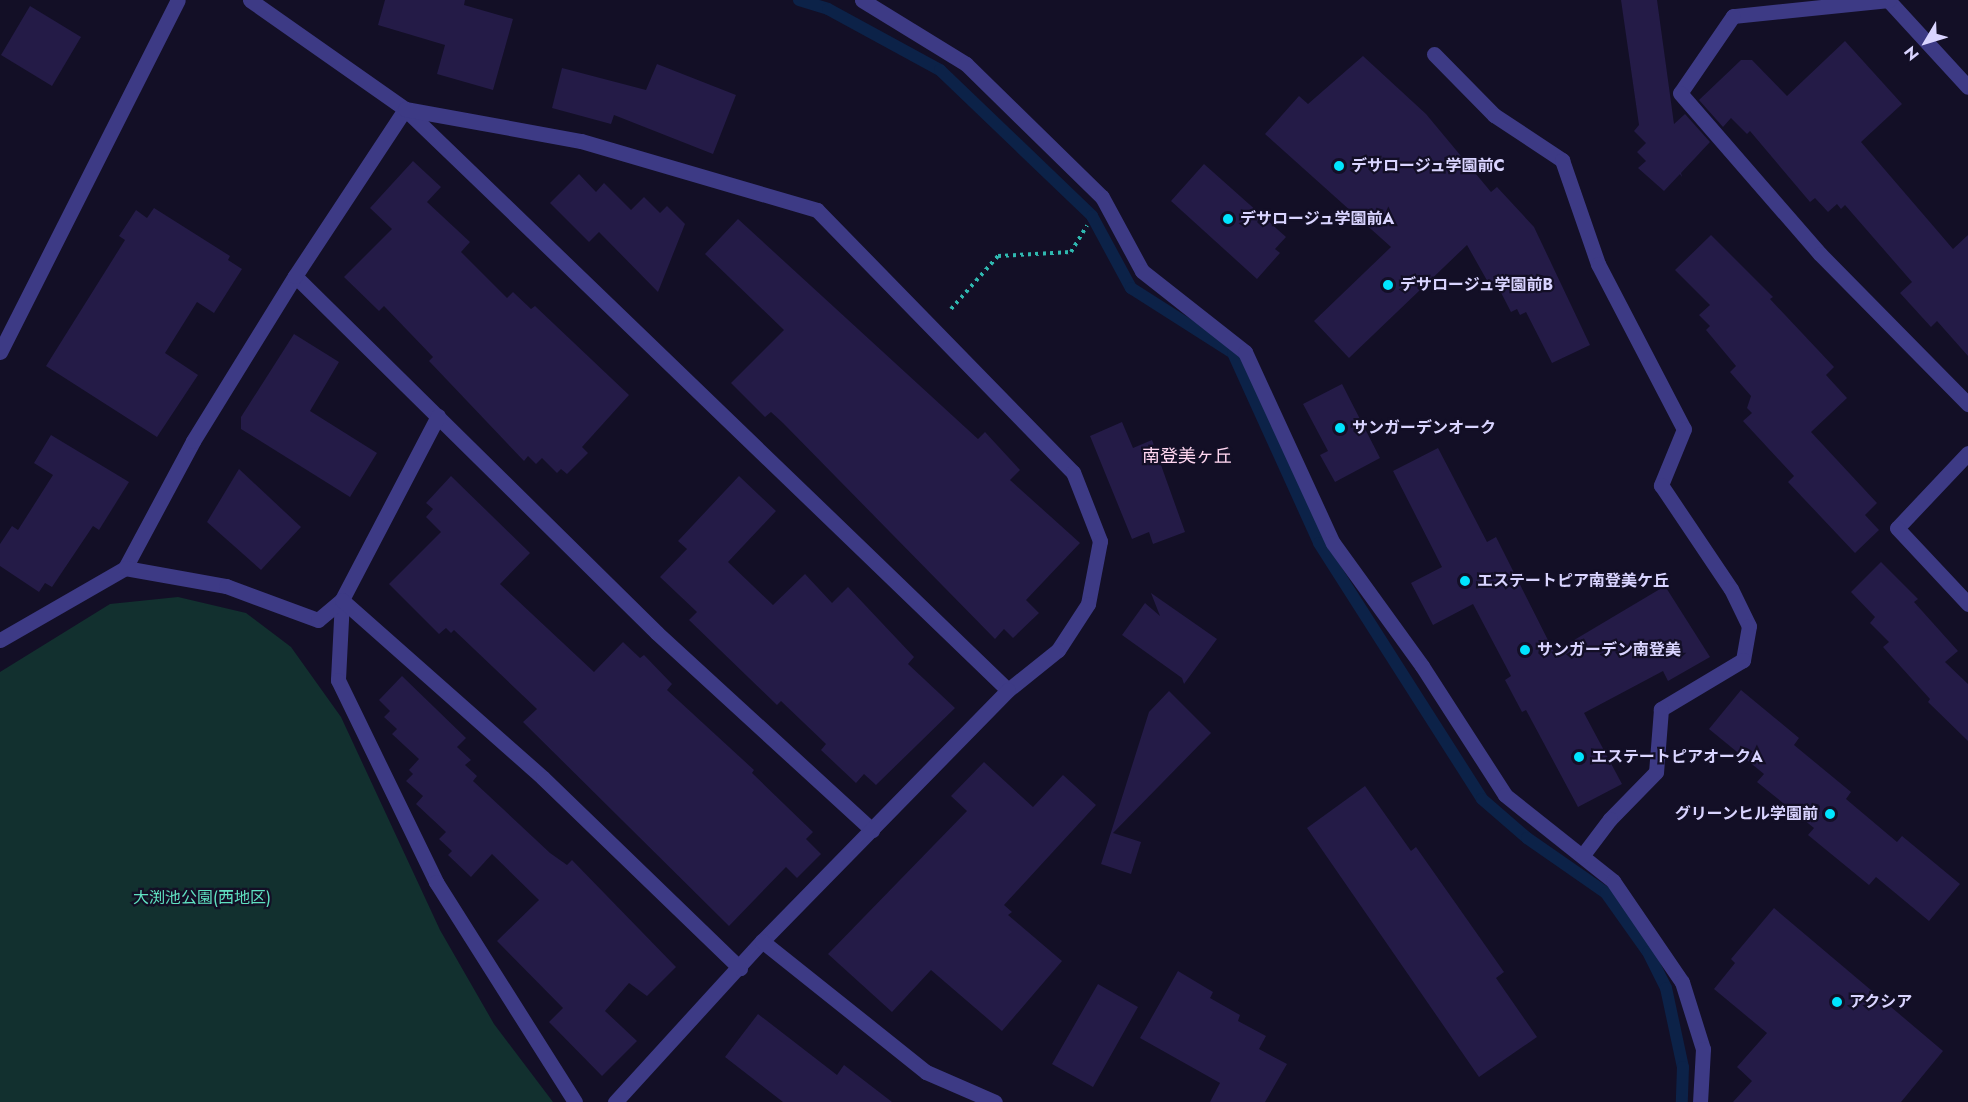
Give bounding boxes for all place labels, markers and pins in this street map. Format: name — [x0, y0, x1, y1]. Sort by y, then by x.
place label: デサロージュ学園前C — [1351, 156, 1506, 176]
marker: デサロージュ学園前C — [1332, 159, 1346, 173]
place label: デサロージュ学園前A — [1240, 209, 1396, 229]
marker: デサロージュ学園前A — [1221, 212, 1235, 226]
place label: デサロージュ学園前B — [1400, 275, 1555, 295]
marker: デサロージュ学園前B — [1381, 278, 1395, 292]
place label: サンガーデンオーク — [1352, 418, 1496, 438]
marker: サンガーデンオーク — [1333, 421, 1347, 435]
place label: エステートピア南登美ケ丘 — [1477, 571, 1669, 591]
marker: エステートピア南登美ケ丘 — [1458, 574, 1472, 588]
place label: サンガーデン南登美 — [1537, 640, 1681, 660]
marker: サンガーデン南登美 — [1518, 643, 1532, 657]
place label: エステートピアオークA — [1591, 747, 1763, 767]
marker: エステートピアオークA — [1572, 750, 1586, 764]
place label: グリーンヒル学園前 — [1674, 804, 1818, 824]
marker: グリーンヒル学園前 — [1823, 807, 1837, 821]
place label: アクシア — [1849, 992, 1913, 1012]
marker: アクシア — [1830, 995, 1844, 1009]

